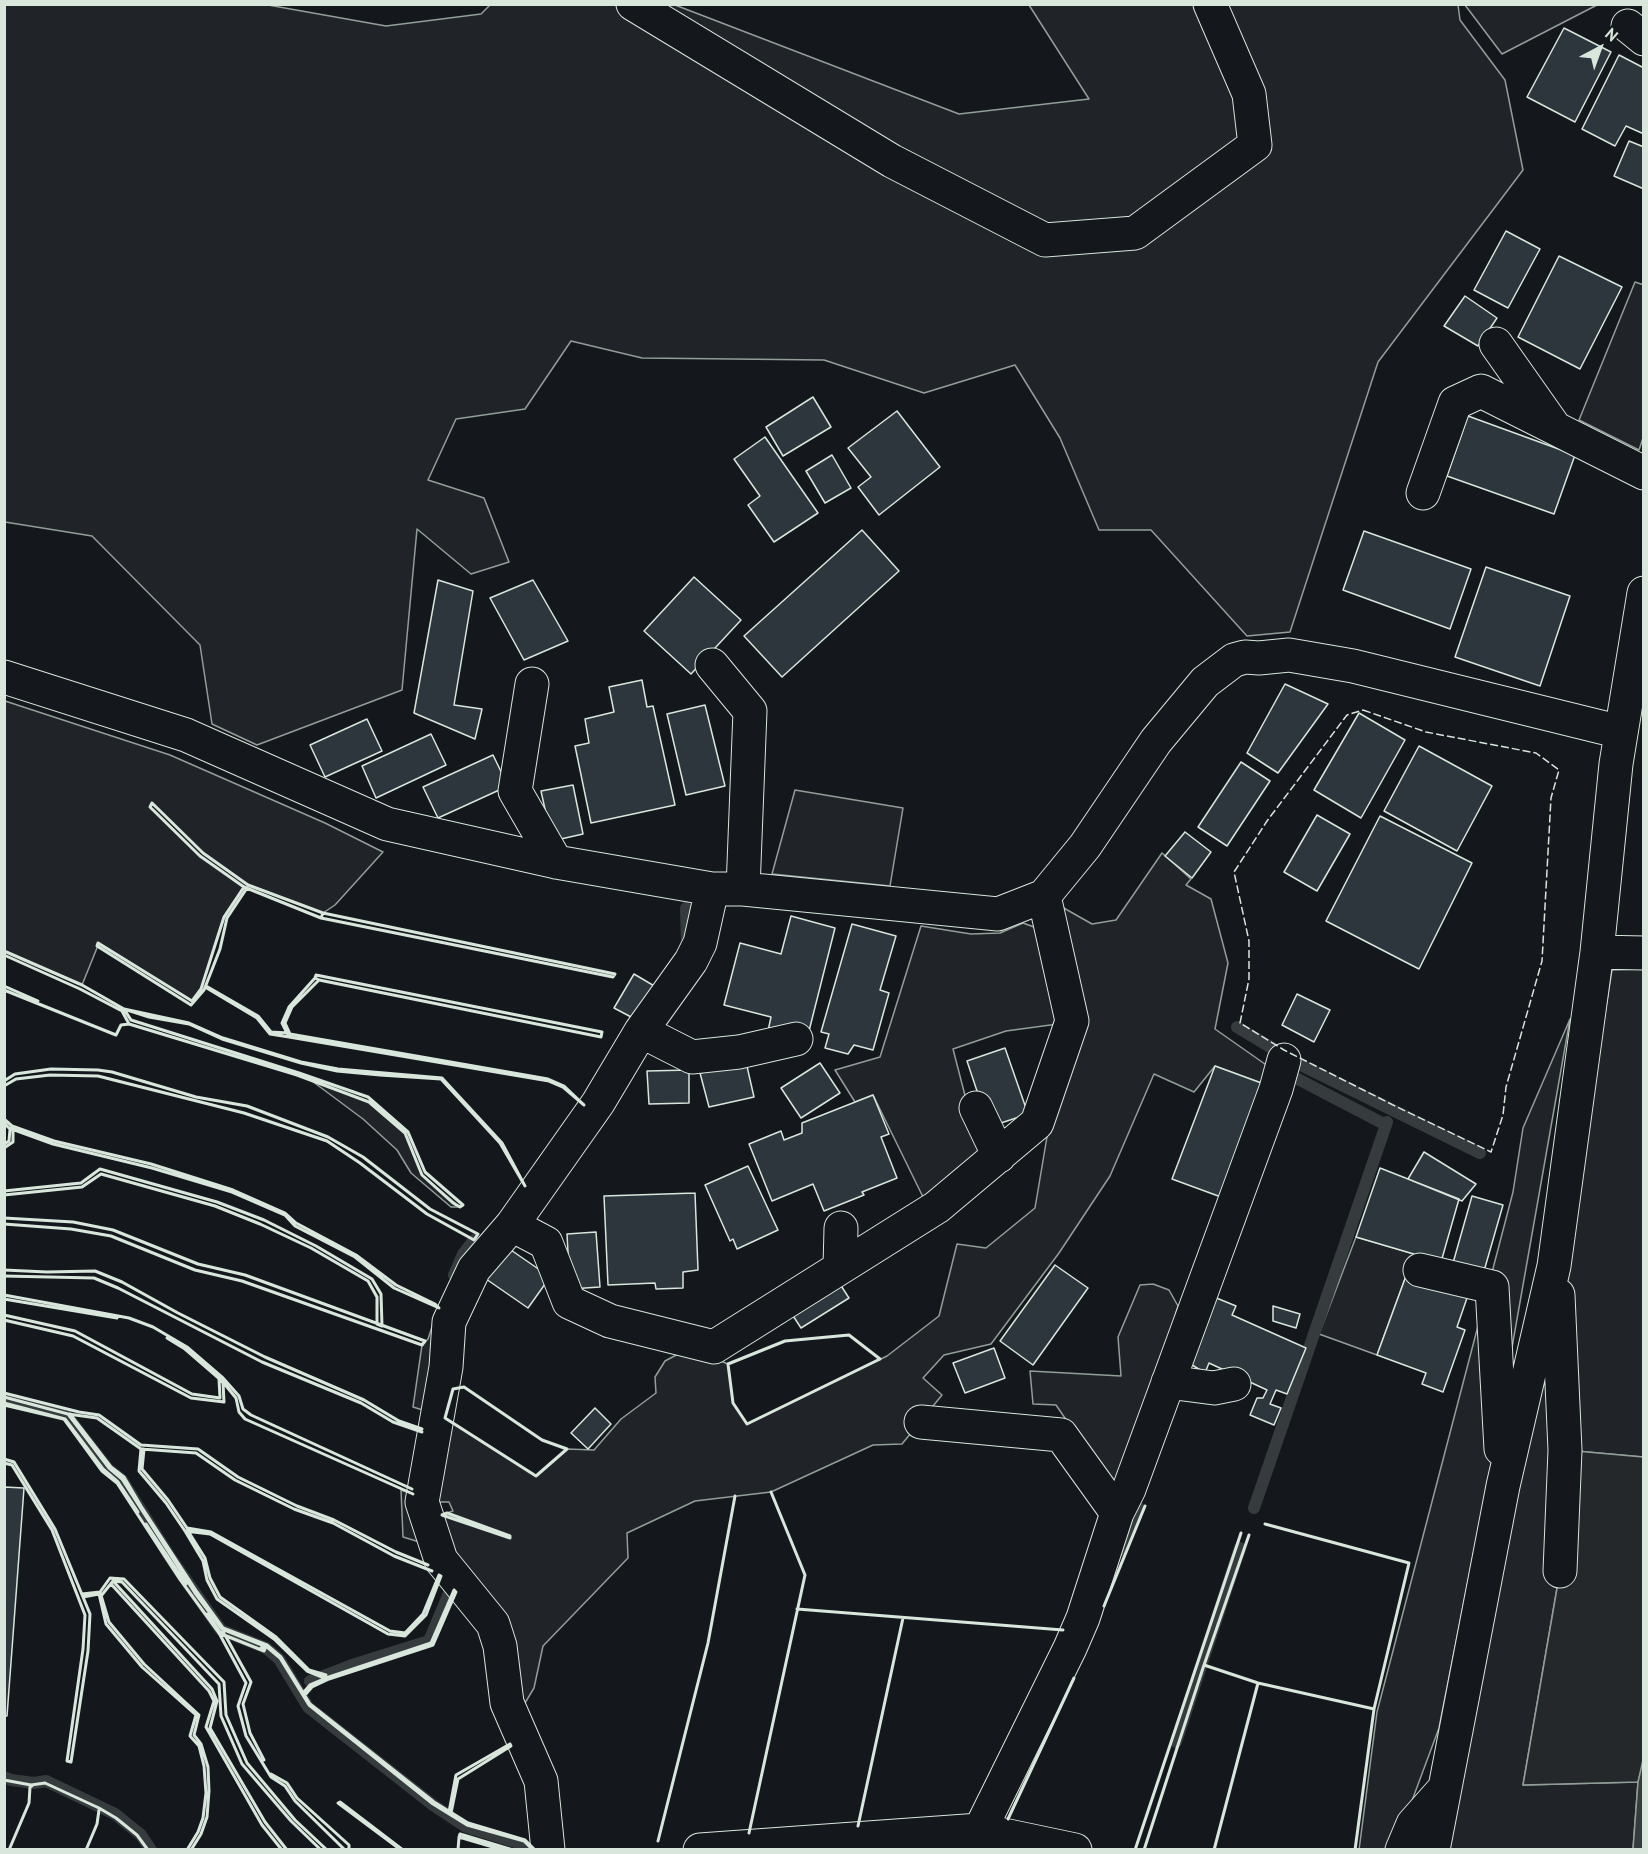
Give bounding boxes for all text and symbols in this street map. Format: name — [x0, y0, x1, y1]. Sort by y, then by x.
north arrow — [1570, 18, 1630, 78]
text: N — [1601, 23, 1622, 45]

